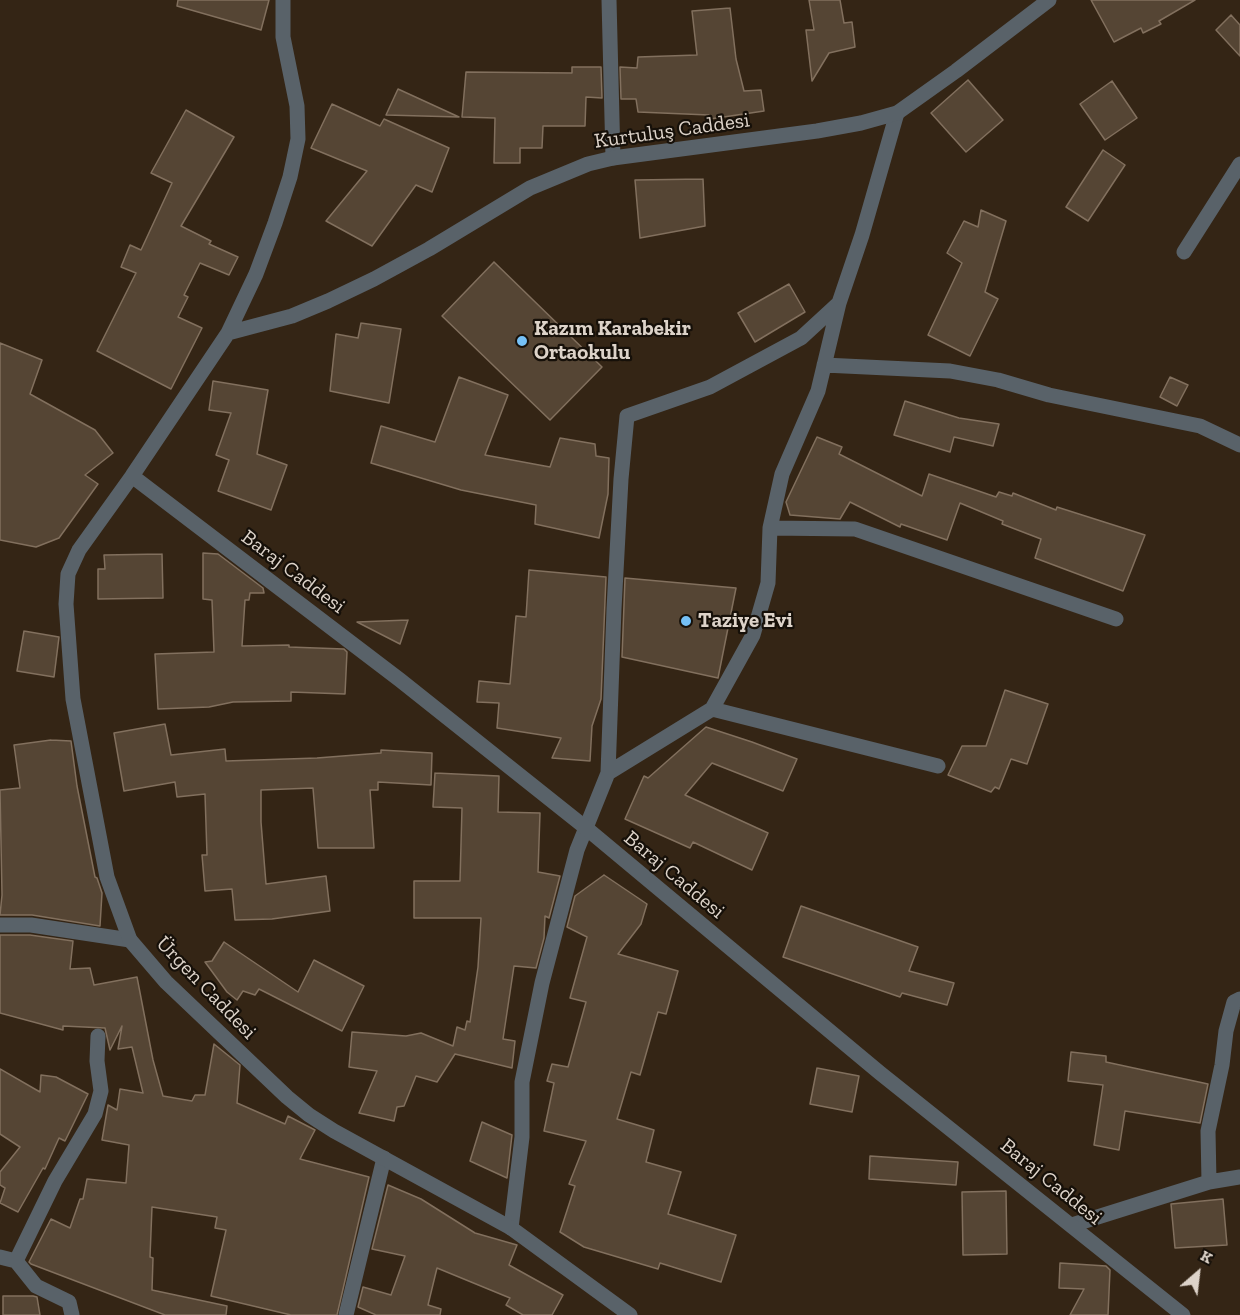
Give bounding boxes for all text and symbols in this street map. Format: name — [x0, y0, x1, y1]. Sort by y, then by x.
street label: Kurtuluş Caddesi — [593, 108, 751, 154]
place label: Kazım Karabekir Ortaokulu — [534, 316, 691, 366]
marker: Kazım Karabekir Ortaokulu — [515, 334, 529, 348]
street label: Baraj Caddesi — [236, 525, 350, 619]
place label: Taziye Evi — [698, 608, 793, 634]
marker: Taziye Evi — [679, 614, 693, 628]
street label: Baraj Caddesi — [619, 826, 729, 924]
street label: Ürgen Caddesi — [151, 931, 261, 1045]
street label: Baraj Caddesi — [995, 1133, 1107, 1231]
north arrow — [1168, 1243, 1228, 1303]
text: K — [1197, 1246, 1216, 1268]

